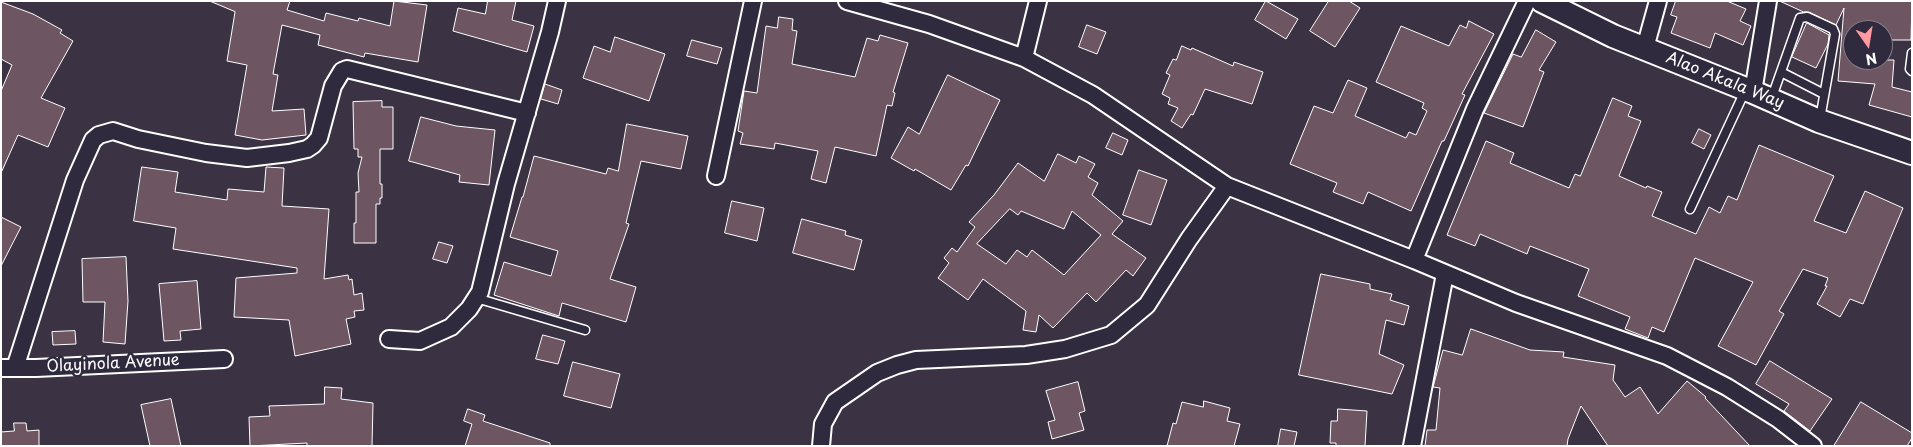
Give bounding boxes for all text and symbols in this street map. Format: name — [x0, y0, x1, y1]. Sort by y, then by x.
north arrow — [1843, 20, 1893, 70]
text: N — [1863, 48, 1879, 71]
street label: Alao Akala Way — [1663, 49, 1787, 113]
street label: Olayinola Avenue — [46, 351, 180, 377]

